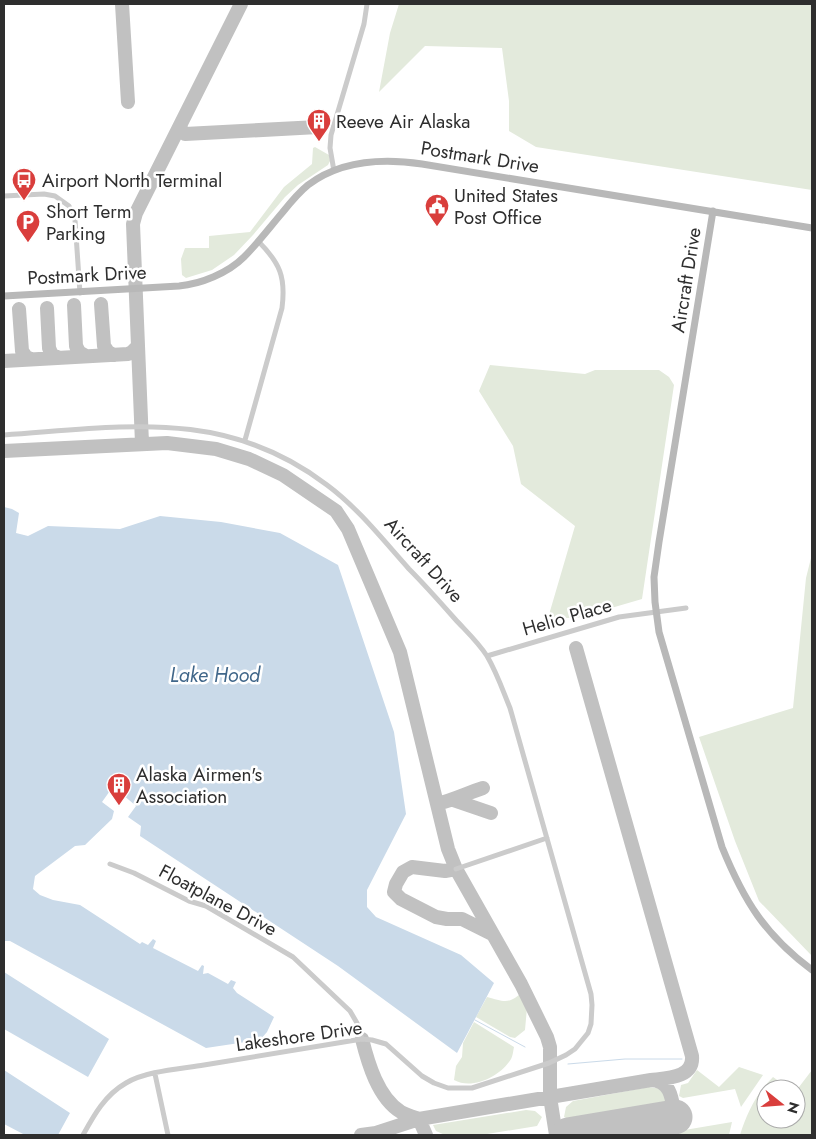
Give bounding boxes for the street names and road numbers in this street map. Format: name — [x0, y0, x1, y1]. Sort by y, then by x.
street label: Postmark Drive — [419, 134, 541, 180]
street label: Aircraft Drive — [664, 225, 708, 335]
street label: Postmark Drive — [27, 258, 147, 292]
street label: Aircraft Drive — [378, 511, 470, 609]
street label: Helio Place — [519, 591, 615, 643]
street label: Floatplane Drive — [154, 858, 282, 943]
street label: Lakeshore Drive — [234, 1014, 364, 1058]

